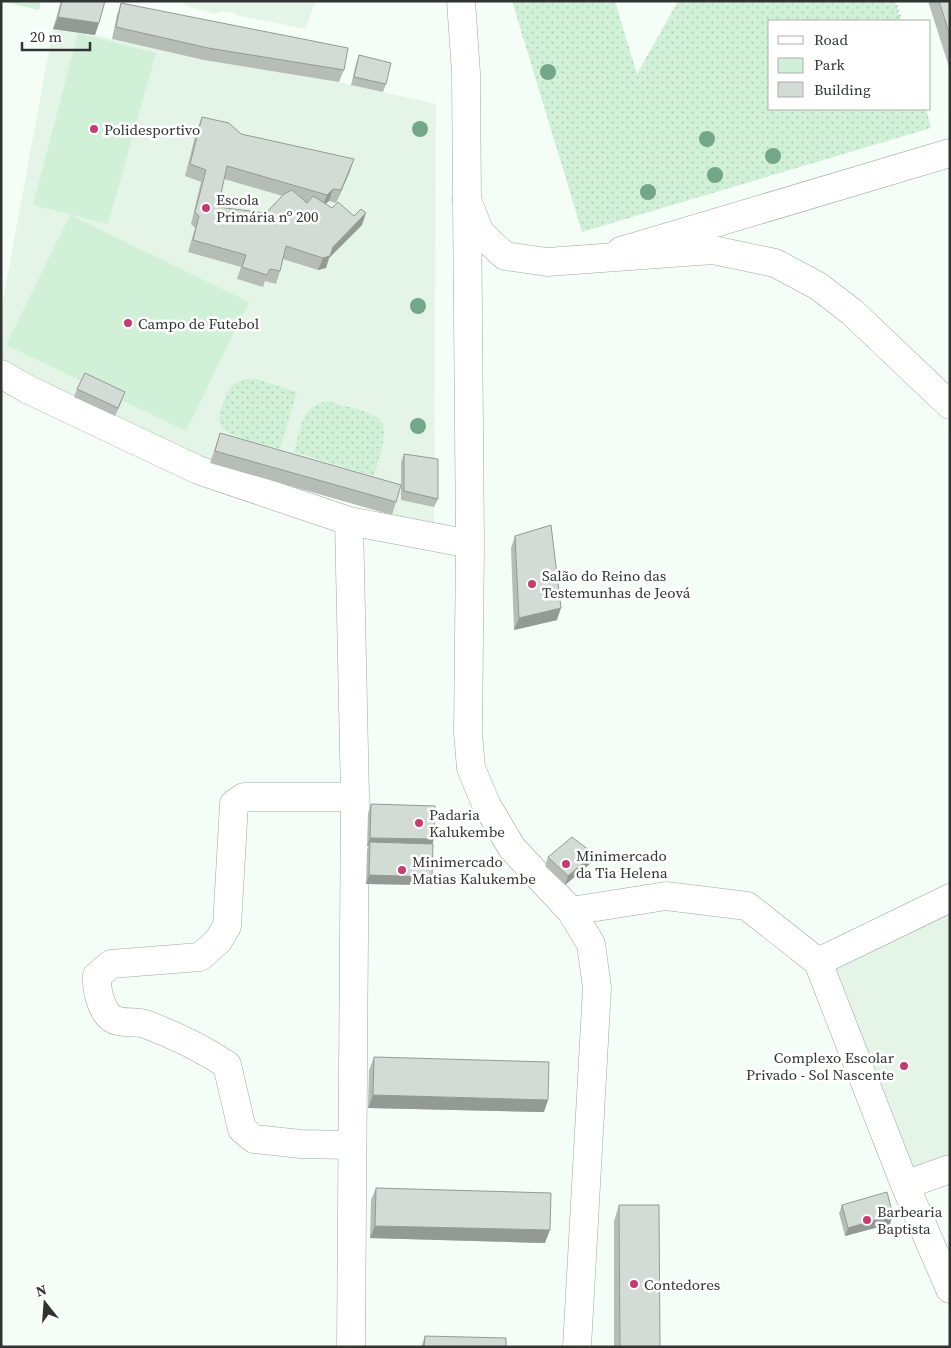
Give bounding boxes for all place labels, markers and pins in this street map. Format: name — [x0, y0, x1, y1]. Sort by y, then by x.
place label: Polidesportivo — [104, 119, 200, 140]
marker: Polidesportivo — [88, 123, 100, 135]
place label: Escola Primária nº 200 — [216, 189, 318, 227]
marker: Escola Primária nº 200 — [200, 202, 212, 214]
place label: Campo de Futebol — [138, 313, 260, 334]
marker: Campo de Futebol — [122, 317, 134, 329]
place label: Salão do Reino das Testemunhas de Jeová — [542, 565, 691, 603]
marker: Salão do Reino das Testemunhas de Jeová — [526, 578, 538, 590]
place label: Padaria Kalukembe — [429, 804, 505, 842]
marker: Padaria Kalukembe — [413, 817, 425, 829]
place label: Minimercado da Tia Helena — [576, 845, 668, 883]
place label: Minimercado Matias Kalukembe — [412, 851, 536, 889]
marker: Minimercado da Tia Helena — [560, 858, 572, 870]
marker: Minimercado Matias Kalukembe — [396, 864, 408, 876]
place label: Complexo Escolar Privado - Sol Nascente — [746, 1047, 895, 1085]
marker: Complexo Escolar Privado - Sol Nascente — [898, 1060, 910, 1072]
place label: Barbearia Baptista — [877, 1201, 943, 1239]
marker: Barbearia Baptista — [861, 1214, 873, 1226]
place label: Contedores — [644, 1274, 720, 1295]
marker: Contedores — [628, 1278, 640, 1290]

